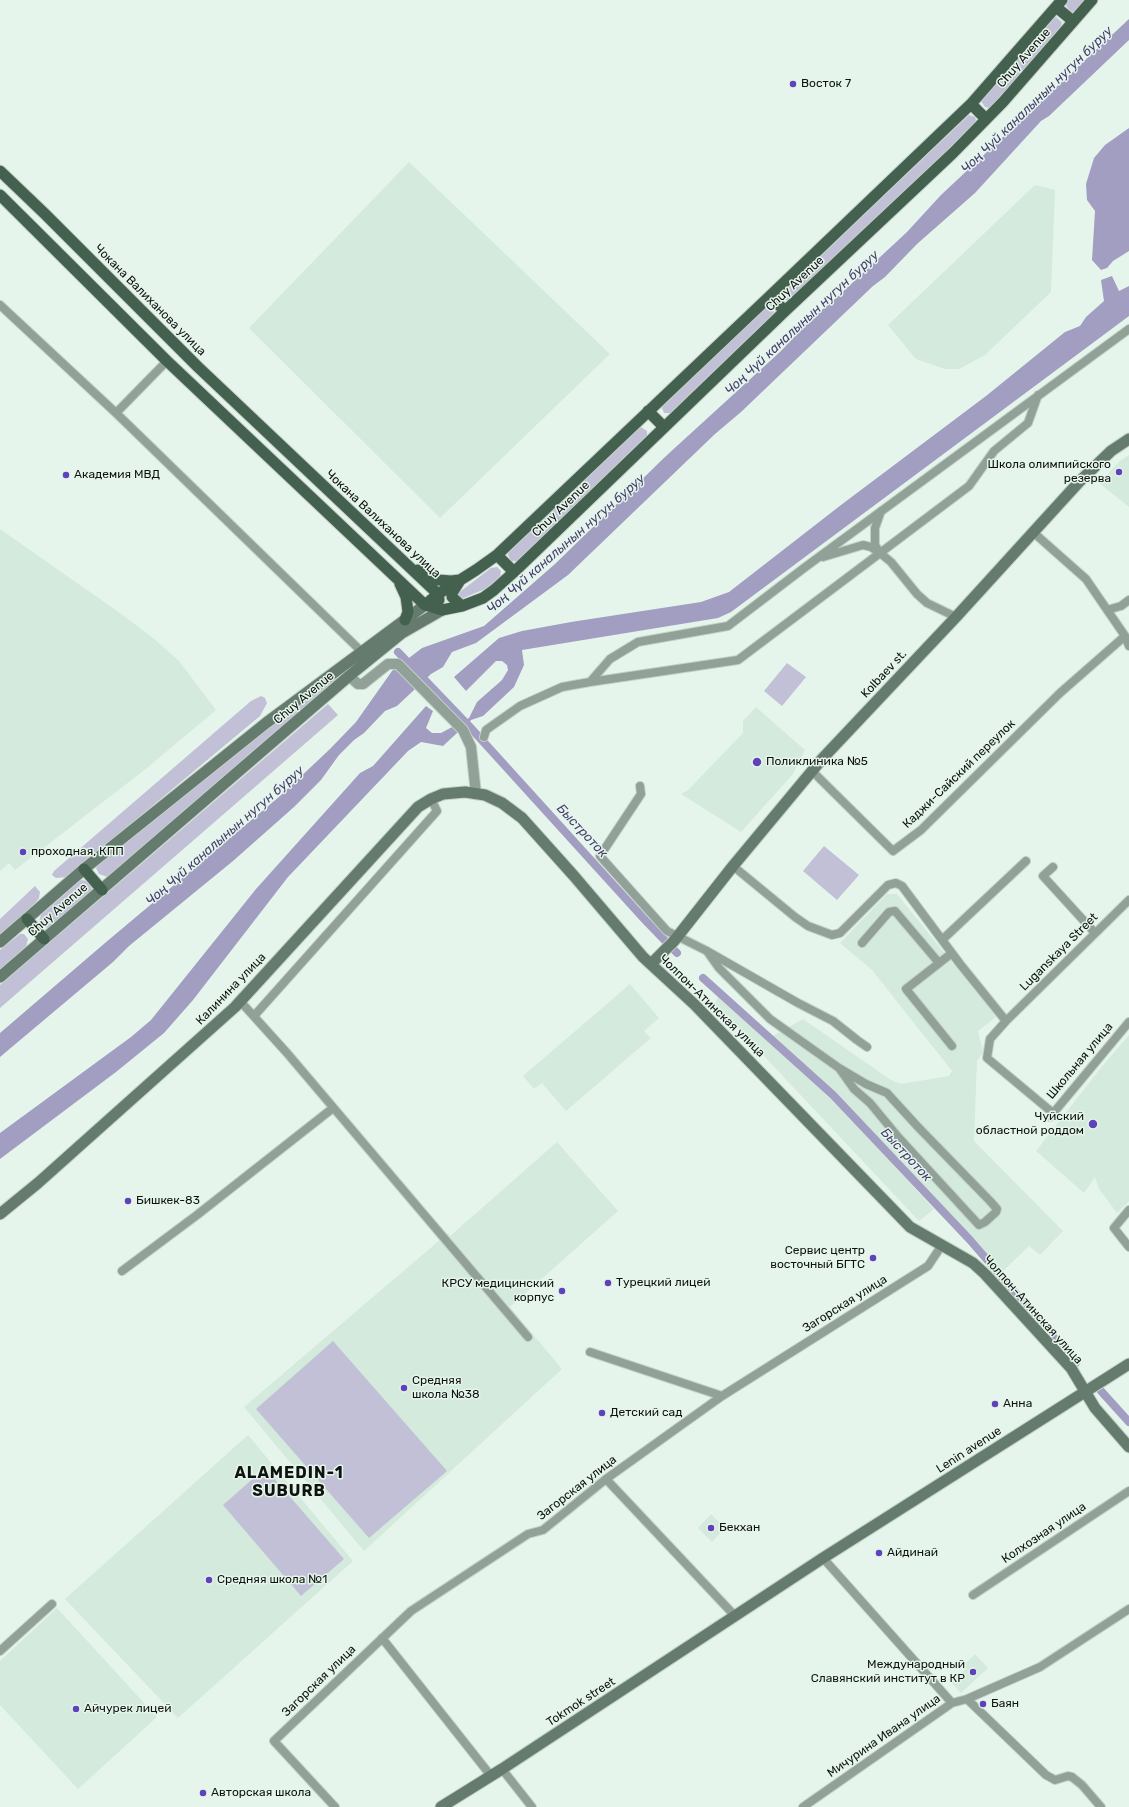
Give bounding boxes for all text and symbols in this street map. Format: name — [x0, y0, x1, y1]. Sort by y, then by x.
water label: Чоң Чүй каналынын нугун буруу — [958, 23, 1116, 177]
street label: Chuy Avenue — [994, 25, 1054, 91]
place label: Восток 7 — [801, 77, 851, 91]
marker: Восток 7 — [788, 79, 798, 89]
street label: Чокана Валиханова улица — [91, 241, 209, 359]
water label: Чоң Чүй каналынын нугун буруу — [722, 247, 882, 399]
street label: Chuy Avenue — [763, 253, 827, 315]
place label: Школа олимпийского резерва — [988, 458, 1111, 486]
street label: Чокана Валиханова улица — [323, 467, 443, 581]
marker: Школа олимпийского резерва — [1114, 467, 1124, 477]
place label: Академия МВД — [74, 468, 160, 482]
marker: Академия МВД — [61, 470, 71, 480]
water label: Чоң Чүй каналынын нугун буруу — [484, 471, 648, 617]
street label: Chuy Avenue — [529, 478, 593, 540]
street label: Kolbaev st. — [858, 647, 910, 701]
street label: Chuy Avenue — [271, 669, 337, 727]
street label: Каджи-Сайский переулок — [900, 716, 1018, 832]
place label: Поликлиника №5 — [766, 755, 868, 769]
marker: Поликлиника №5 — [751, 756, 763, 768]
water label: Чоң Чүй каналынын нугун буруу — [143, 763, 307, 909]
water label: Быстроток — [553, 801, 611, 861]
place label: проходная, КПП — [31, 845, 124, 859]
marker: проходная, КПП — [18, 847, 28, 857]
street label: Chuy Avenue — [25, 880, 91, 940]
street label: Luganskaya Street — [1017, 910, 1101, 994]
street label: Калинина улица — [193, 950, 269, 1028]
street label: Чолпон-Атинская улица — [656, 952, 768, 1060]
street label: Школьная улица — [1044, 1020, 1116, 1102]
place label: Чуйский областной роддом — [976, 1110, 1084, 1138]
marker: Чуйский областной роддом — [1087, 1118, 1099, 1130]
water label: Быстроток — [877, 1125, 935, 1185]
place label: Бишкек-83 — [136, 1194, 200, 1208]
marker: Бишкек-83 — [123, 1196, 133, 1206]
place label: Сервис центр восточный БГТС — [770, 1244, 865, 1272]
marker: Сервис центр восточный БГТС — [868, 1253, 878, 1263]
street label: Чолпон-Атинская улица — [980, 1253, 1086, 1367]
street label: Загорская улица — [800, 1272, 890, 1336]
place label: Турецкий лицей — [616, 1276, 711, 1290]
place label: КРСУ медицинский корпус — [442, 1277, 554, 1305]
marker: Турецкий лицей — [603, 1278, 613, 1288]
marker: КРСУ медицинский корпус — [557, 1286, 567, 1296]
place label: Средняя школа №38 — [412, 1374, 480, 1402]
marker: Средняя школа №38 — [399, 1383, 409, 1393]
place label: Анна — [1003, 1397, 1032, 1411]
marker: Анна — [990, 1399, 1000, 1409]
place label: Детский сад — [610, 1406, 682, 1420]
marker: Детский сад — [597, 1408, 607, 1418]
street label: Lenin avenue — [934, 1424, 1004, 1476]
street label: Загорская улица — [534, 1453, 620, 1523]
district label: ALAMEDIN-1 SUBURB — [234, 1463, 344, 1501]
street label: Колхозная улица — [999, 1499, 1089, 1567]
place label: Бекхан — [719, 1521, 760, 1535]
marker: Бекхан — [706, 1523, 716, 1533]
place label: Айдинай — [887, 1546, 938, 1560]
marker: Айдинай — [874, 1548, 884, 1558]
place label: Средняя школа №1 — [217, 1573, 327, 1587]
marker: Средняя школа №1 — [204, 1575, 214, 1585]
street label: Загорская улица — [279, 1642, 359, 1720]
place label: Международный Славянский институт в КР — [811, 1658, 965, 1686]
marker: Международный Славянский институт в КР — [968, 1667, 978, 1677]
street label: Tokmok street — [544, 1674, 618, 1730]
street label: Мичурина Ивана улица — [825, 1691, 943, 1781]
place label: Баян — [991, 1697, 1019, 1711]
marker: Баян — [978, 1699, 988, 1709]
place label: Айчурек лицей — [84, 1702, 171, 1716]
marker: Айчурек лицей — [71, 1704, 81, 1714]
place label: Авторская школа — [211, 1786, 311, 1800]
marker: Авторская школа — [198, 1788, 208, 1798]

